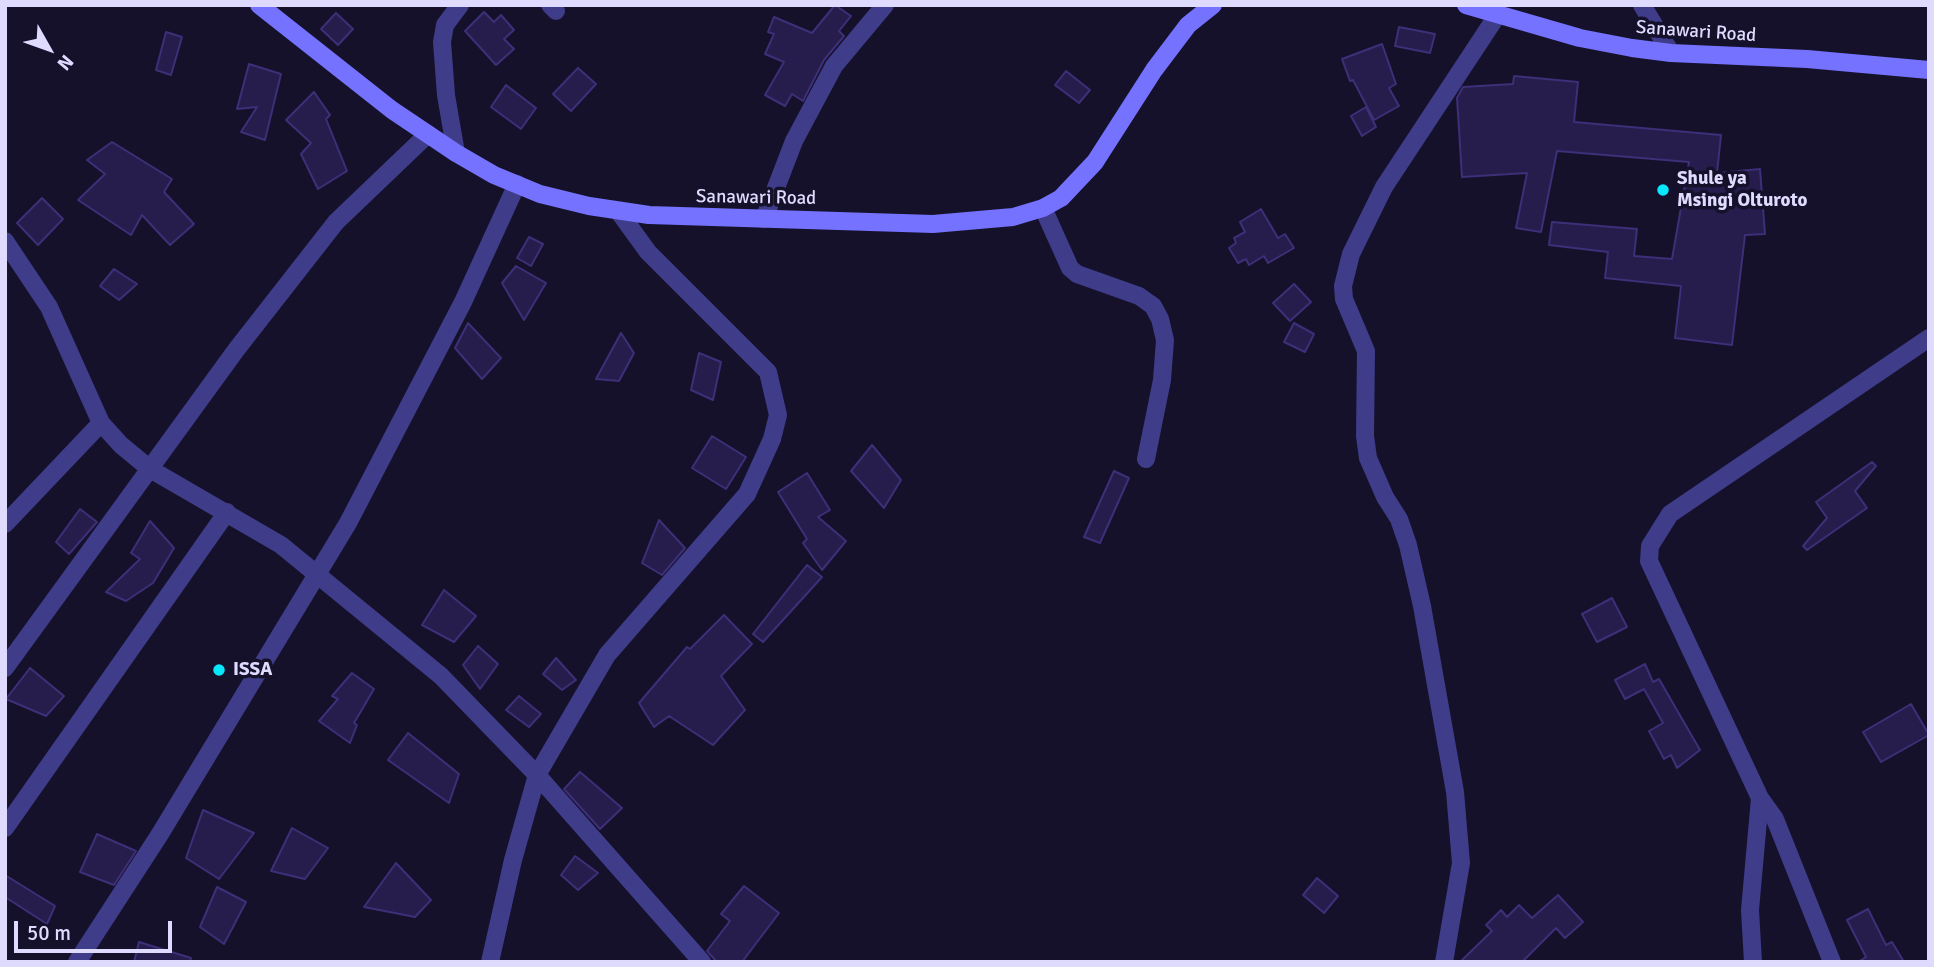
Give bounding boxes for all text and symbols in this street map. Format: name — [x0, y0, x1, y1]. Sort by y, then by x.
north arrow — [14, 14, 84, 84]
street label: Sanawari Road — [1635, 16, 1757, 48]
text: N — [52, 50, 79, 75]
place label: Shule ya Msingi Olturoto — [1677, 168, 1807, 212]
marker: Shule ya Msingi Olturoto — [1655, 182, 1671, 198]
street label: Sanawari Road — [696, 186, 816, 210]
place label: ISSA — [233, 659, 272, 681]
marker: ISSA — [211, 662, 227, 678]
scale bar — [18, 908, 175, 952]
text: 50 m — [27, 920, 71, 946]

